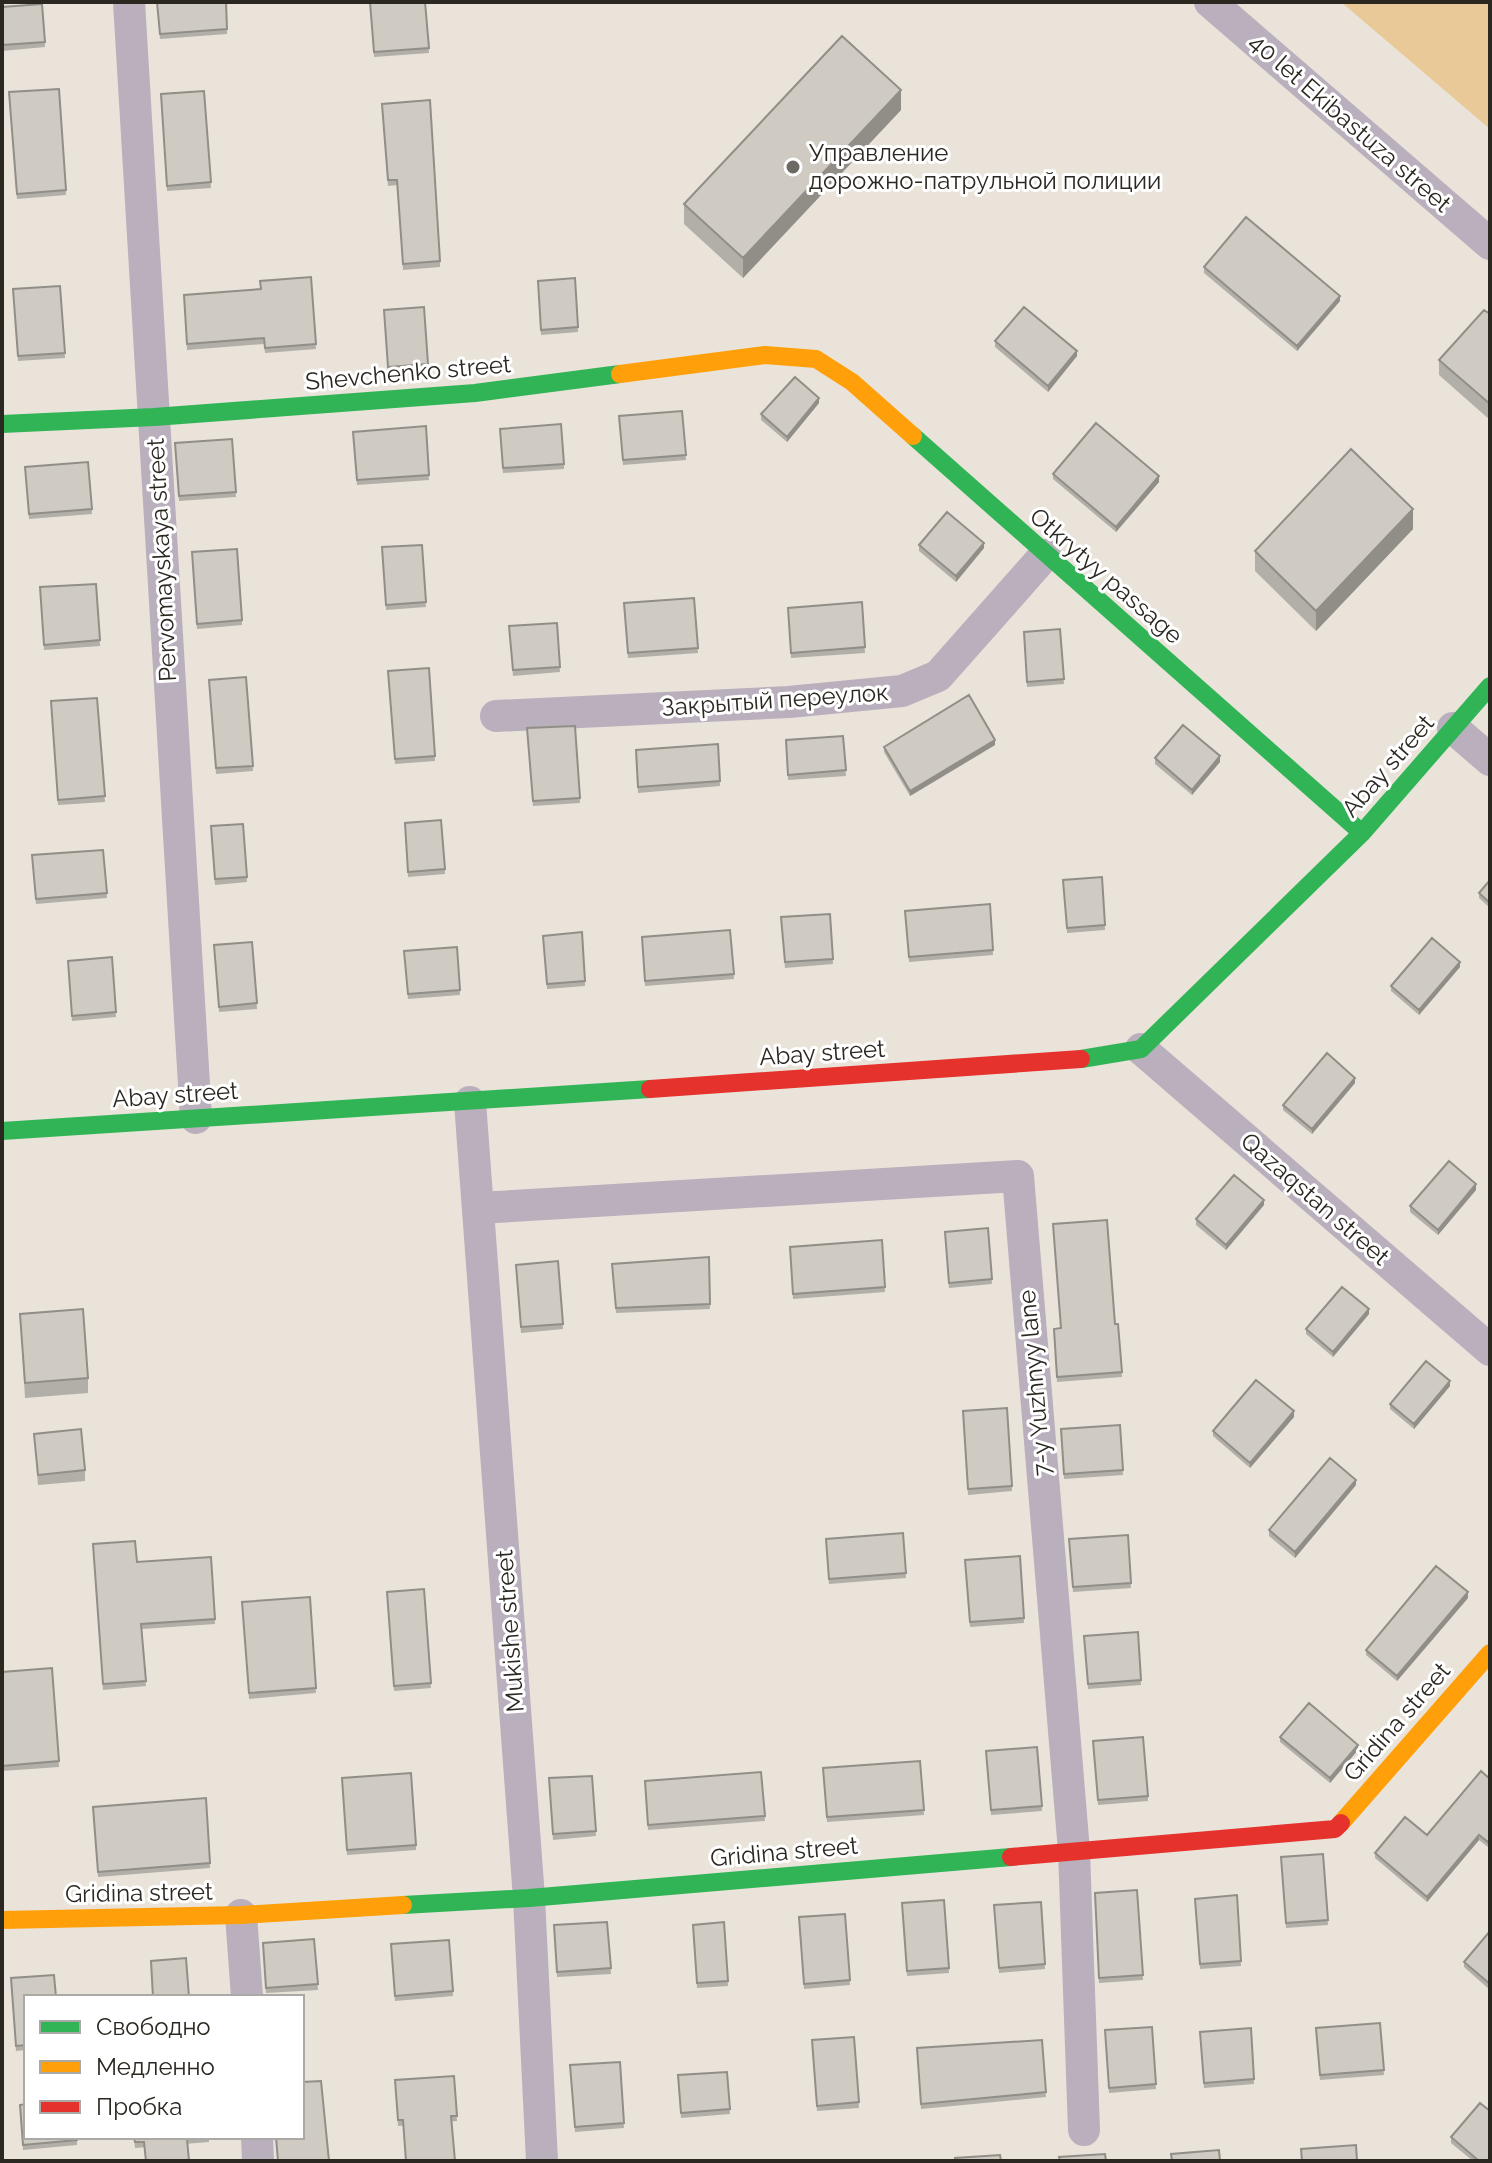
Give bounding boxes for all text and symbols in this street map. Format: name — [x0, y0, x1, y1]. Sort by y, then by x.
street label: 40 let Ekibastuza street — [1244, 27, 1457, 218]
place label: Управление дорожно-патрульной полиции — [809, 138, 1161, 195]
marker: Управление дорожно-патрульной полиции — [784, 158, 802, 176]
street label: Shevchenko street — [304, 349, 512, 396]
street label: Pervomayskaya street — [141, 437, 182, 683]
street label: Otkrytyy passage — [1024, 501, 1189, 650]
street label: Закрытый переулок — [660, 677, 889, 722]
street label: Abay street — [1335, 709, 1440, 823]
street label: Abay street — [758, 1034, 886, 1071]
street label: Abay street — [111, 1076, 239, 1113]
street label: Qazaqstan street — [1235, 1126, 1396, 1271]
street label: 7-y Yuzhnyy lane — [1012, 1289, 1057, 1477]
street label: Mukishe street — [489, 1549, 530, 1713]
street label: Gridina street — [1337, 1656, 1456, 1787]
street label: Gridina street — [709, 1831, 859, 1872]
street label: Gridina street — [65, 1877, 213, 1908]
legend — [24, 1995, 304, 2139]
text: Свободно — [96, 2012, 211, 2041]
text: Медленно — [96, 2052, 215, 2081]
text: Пробка — [96, 2092, 182, 2121]

